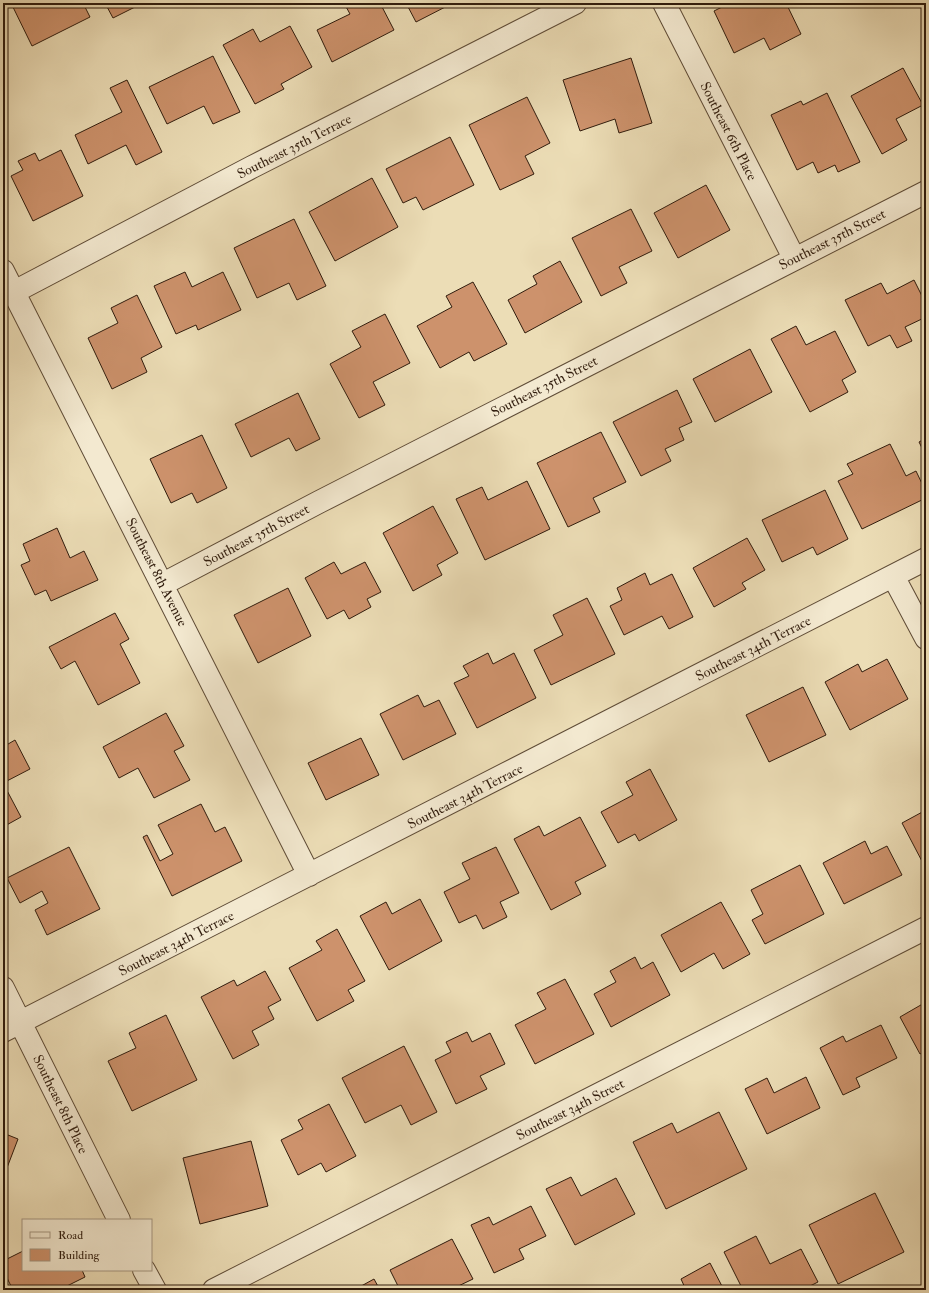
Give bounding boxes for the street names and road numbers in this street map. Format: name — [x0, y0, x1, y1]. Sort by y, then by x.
street label: Southeast 6th Place — [696, 79, 761, 184]
street label: Southeast 35th Terrace — [234, 110, 354, 183]
street label: Southeast 35th Street — [776, 205, 889, 274]
street label: Southeast 35th Street — [488, 352, 601, 421]
street label: Southeast 35th Street — [200, 500, 313, 571]
street label: Southeast 8th Avenue — [122, 515, 191, 629]
street label: Southeast 34th Terrace — [693, 612, 814, 685]
street label: Southeast 34th Terrace — [405, 760, 526, 833]
street label: Southeast 34th Terrace — [116, 907, 237, 980]
street label: Southeast 8th Place — [29, 1052, 92, 1157]
street label: Southeast 34th Street — [513, 1075, 627, 1144]

